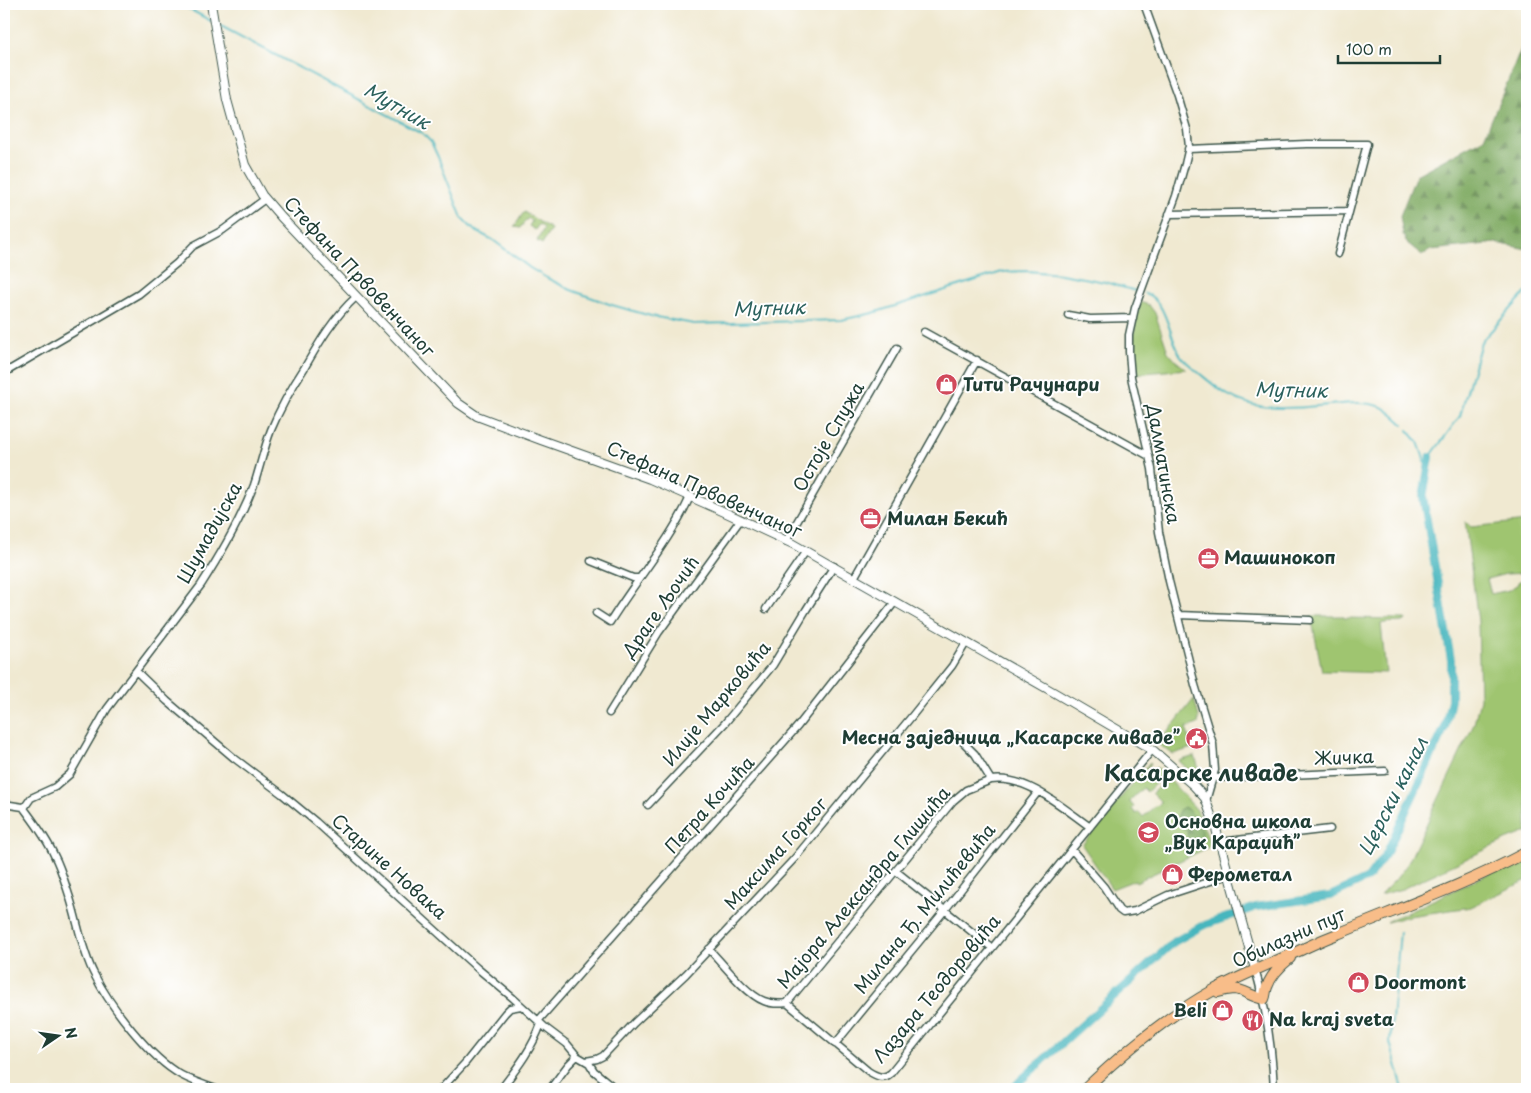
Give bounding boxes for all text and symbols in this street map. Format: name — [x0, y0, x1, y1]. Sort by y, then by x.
scale bar — [1338, 32, 1441, 64]
text: 100 m — [1346, 37, 1392, 60]
water label: Мутник — [359, 75, 437, 136]
street label: Стефана Првовенчаног — [278, 190, 443, 363]
water label: Мутник — [732, 292, 807, 322]
place label: Тити Рачунари — [963, 370, 1100, 397]
shop icon: Тити Рачунари — [935, 373, 959, 397]
water label: Мутник — [1255, 374, 1329, 404]
street label: Остоје Спужа — [785, 376, 870, 496]
street label: Далматинска — [1140, 401, 1188, 527]
street label: Стефана Првовенчаног — [603, 433, 807, 544]
street label: Шумадијска — [170, 476, 248, 588]
place label: Милан Бекић — [887, 504, 1008, 531]
office icon: Милан Бекић — [859, 507, 883, 531]
place label: Машинокоп — [1224, 543, 1336, 570]
office icon: Машинокоп — [1196, 546, 1220, 570]
street label: Драге Љочић — [614, 550, 705, 663]
street label: Илије Марковића — [655, 634, 777, 771]
place label: Месна заједница „Касарске ливаде” — [842, 723, 1180, 750]
public building icon: Месна заједница „Касарске ливаде” — [1184, 726, 1208, 750]
water label: Церски канал — [1350, 732, 1434, 859]
street label: Жичка — [1314, 742, 1375, 771]
street label: Петра Кочића — [658, 749, 761, 859]
district label: Касарске ливаде — [1104, 755, 1299, 788]
street label: Мајора Александра Глишића — [770, 779, 956, 994]
street label: Максима Горког — [717, 790, 833, 915]
street label: Старине Новака — [326, 807, 454, 926]
place label: Основна школа „Вук Караџић” — [1165, 807, 1312, 855]
street label: Милана Ђ. Милићевића — [847, 817, 1002, 999]
school or university icon: Основна школа „Вук Караџић” — [1137, 820, 1161, 844]
place label: Ферометал — [1188, 860, 1292, 887]
shop icon: Ферометал — [1160, 863, 1184, 887]
street label: Обилазни пут — [1228, 899, 1350, 974]
street label: Лазара Теодоровића — [866, 907, 1007, 1068]
place label: Doormont — [1374, 968, 1467, 995]
shop icon: Doormont — [1346, 971, 1370, 995]
place label: Beli — [1173, 996, 1207, 1023]
shop icon: Beli — [1211, 999, 1235, 1023]
place label: Na kraj sveta — [1269, 1005, 1394, 1032]
restaurant icon: Na kraj sveta — [1241, 1008, 1265, 1032]
north arrow — [32, 1010, 82, 1060]
text: N — [60, 1025, 83, 1041]

